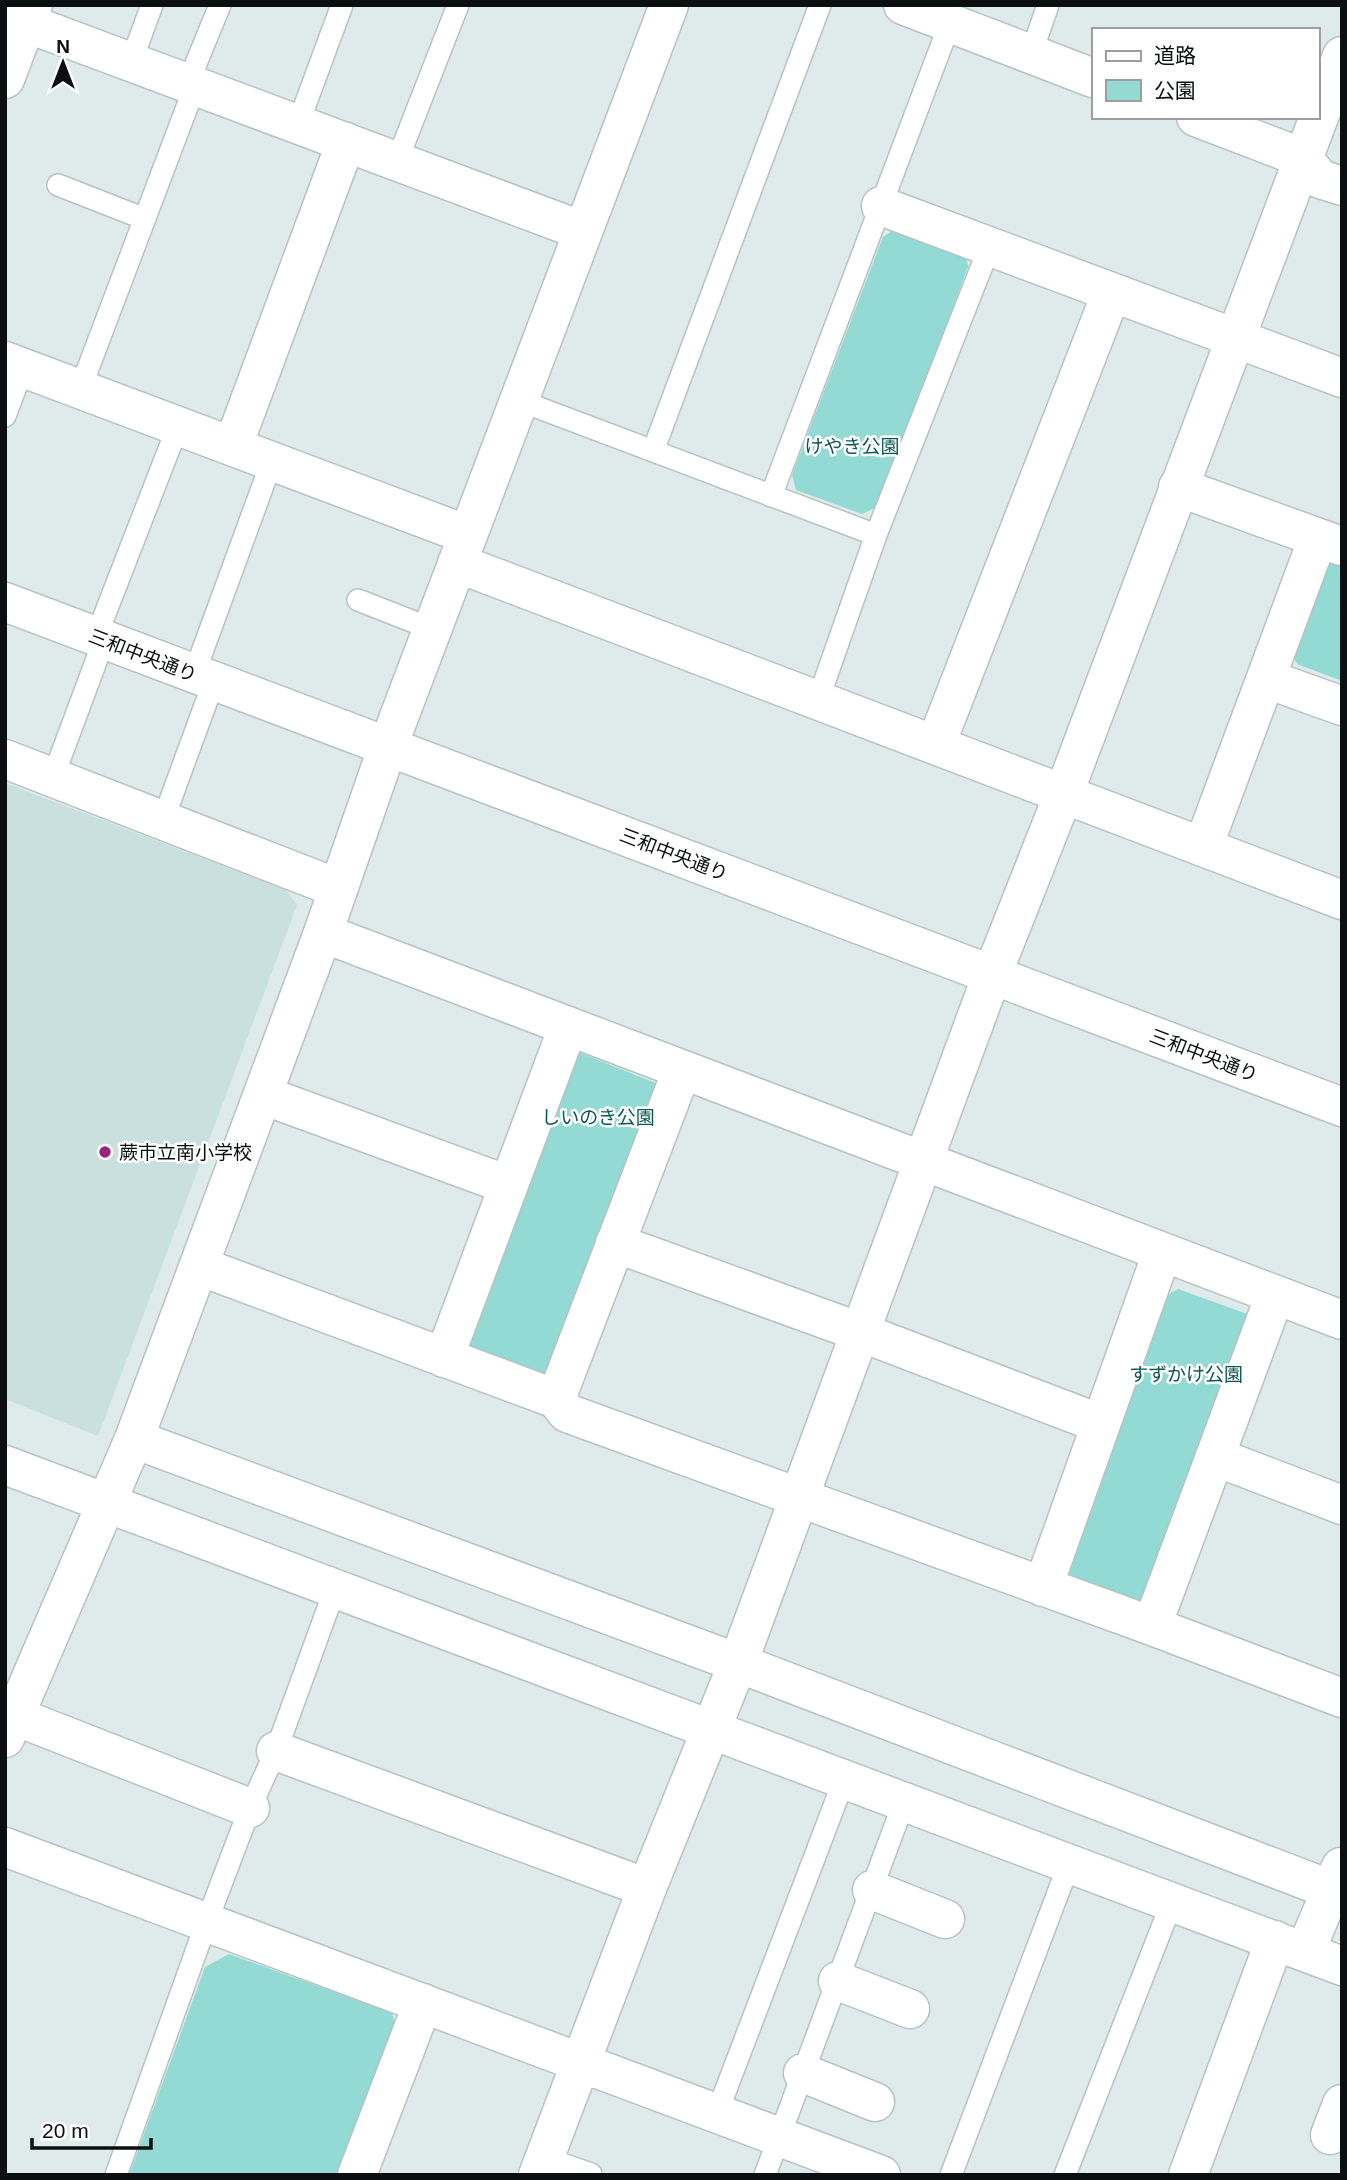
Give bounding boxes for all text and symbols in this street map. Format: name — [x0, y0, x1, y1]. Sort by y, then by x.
north arrow — [28, 28, 98, 98]
legend — [1092, 28, 1319, 119]
text: N — [56, 36, 70, 57]
text: 道路 — [1154, 44, 1196, 67]
text: 公園 — [1154, 79, 1196, 102]
park label: けやき公園 — [804, 436, 900, 457]
street label: 三和中央通り — [86, 625, 200, 686]
street label: 三和中央通り — [617, 824, 731, 885]
street label: 三和中央通り — [1147, 1025, 1261, 1086]
park label: しいのき公園 — [541, 1107, 655, 1128]
place label: 蕨市立南小学校 — [119, 1142, 252, 1163]
marker: 蕨市立南小学校 — [97, 1144, 113, 1160]
park label: すずかけ公園 — [1129, 1364, 1243, 1385]
scale bar — [32, 2106, 150, 2150]
text: 20 m — [42, 2119, 89, 2142]

